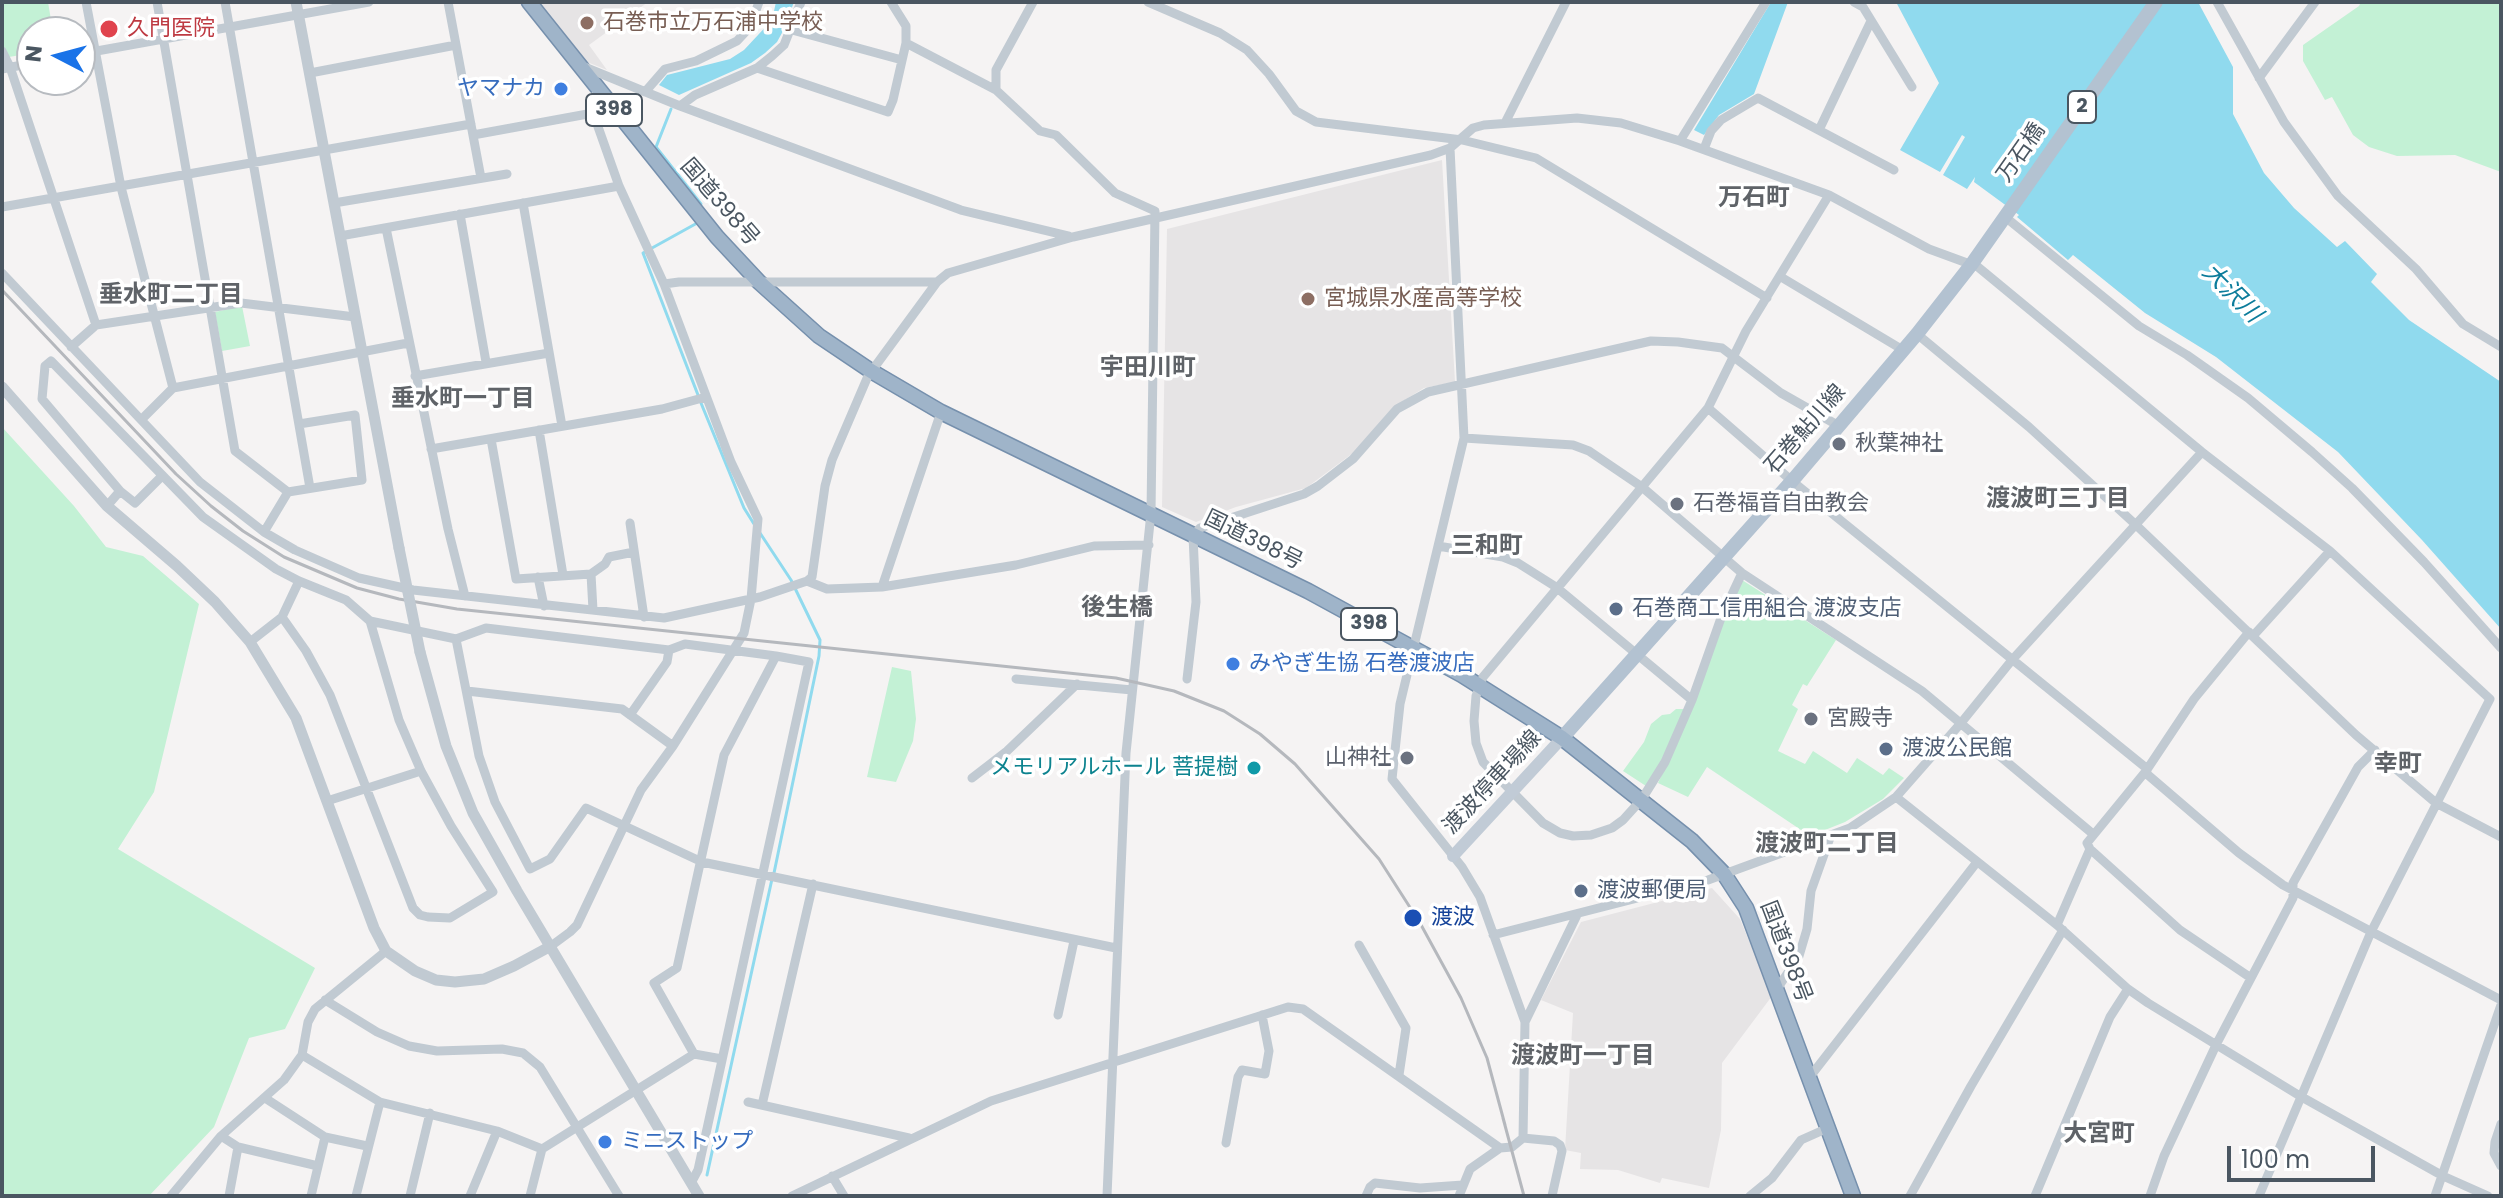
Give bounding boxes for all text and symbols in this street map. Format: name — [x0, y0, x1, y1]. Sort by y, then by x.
place label: 石巻市立万石浦中学校 — [603, 10, 823, 36]
marker: 石巻市立万石浦中学校 — [578, 14, 596, 32]
north arrow — [16, 16, 96, 96]
place label: 久門医院 — [127, 16, 215, 42]
marker: 久門医院 — [98, 18, 120, 40]
text: N — [17, 44, 50, 64]
place label: ヤマナカ — [457, 76, 545, 102]
marker: ヤマナカ — [552, 80, 570, 98]
road number: 2 — [2068, 91, 2096, 123]
road number: 398 — [586, 94, 642, 126]
street label: 万石橋 — [1992, 118, 2052, 188]
street label: 国道398号 — [674, 154, 764, 252]
district label: 万石町 — [1718, 185, 1790, 213]
water label: 大沢川 — [2195, 258, 2267, 330]
district label: 垂水町二丁目 — [99, 282, 243, 310]
place label: 宮城県水産高等学校 — [1324, 286, 1522, 312]
marker: 宮城県水産高等学校 — [1299, 290, 1317, 308]
district label: 宇田川町 — [1100, 355, 1196, 383]
street label: 石巻鮎川線 — [1760, 380, 1852, 480]
district label: 垂水町一丁目 — [391, 386, 535, 414]
place label: 秋葉神社 — [1855, 431, 1943, 457]
marker: 秋葉神社 — [1830, 435, 1848, 453]
district label: 渡波町三丁目 — [1986, 486, 2130, 514]
place label: 石巻福音自由教会 — [1693, 491, 1869, 517]
marker: 石巻福音自由教会 — [1668, 495, 1686, 513]
street label: 国道398号 — [1199, 506, 1307, 576]
district label: 三和町 — [1451, 533, 1523, 561]
district label: 後生橋 — [1081, 595, 1153, 623]
place label: 石巻商工信用組合 渡波支店 — [1632, 596, 1902, 622]
marker: 石巻商工信用組合 渡波支店 — [1607, 600, 1625, 618]
road number: 398 — [1341, 608, 1397, 640]
place label: みやぎ生協 石巻渡波店 — [1249, 651, 1475, 677]
marker: みやぎ生協 石巻渡波店 — [1224, 655, 1242, 673]
place label: 宮殿寺 — [1827, 706, 1893, 732]
marker: 宮殿寺 — [1802, 710, 1820, 728]
street label: 渡波停車場線 — [1438, 726, 1548, 840]
place label: 渡波公民館 — [1902, 736, 2012, 762]
marker: 渡波公民館 — [1877, 740, 1895, 758]
place label: 山神社 — [1325, 745, 1391, 771]
marker: 山神社 — [1398, 749, 1416, 767]
district label: 幸町 — [2374, 751, 2422, 779]
place label: メモリアルホール 菩提樹 — [990, 755, 1238, 781]
marker: メモリアルホール 菩提樹 — [1245, 759, 1263, 777]
district label: 渡波町二丁目 — [1755, 831, 1899, 859]
place label: 渡波郵便局 — [1597, 878, 1707, 904]
marker: 渡波郵便局 — [1572, 882, 1590, 900]
street label: 国道398号 — [1754, 897, 1816, 1007]
place label: 渡波 — [1431, 905, 1475, 931]
marker: 渡波 — [1402, 907, 1424, 929]
district label: 渡波町一丁目 — [1511, 1043, 1655, 1071]
district label: 大宮町 — [2063, 1121, 2135, 1149]
place label: ミニストップ — [621, 1129, 753, 1155]
scale bar — [2231, 1130, 2379, 1180]
marker: ミニストップ — [596, 1133, 614, 1151]
text: 100 m — [2241, 1143, 2310, 1176]

